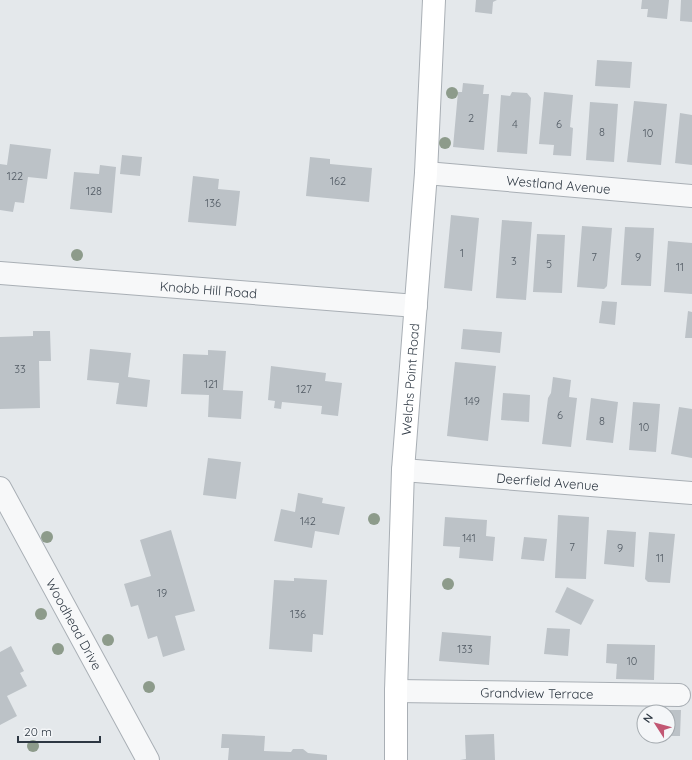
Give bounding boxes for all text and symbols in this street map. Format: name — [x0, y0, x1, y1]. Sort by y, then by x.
house number: 2 — [468, 111, 474, 125]
house number: 4 — [512, 117, 518, 131]
house number: 6 — [556, 117, 562, 131]
house number: 8 — [599, 125, 605, 139]
house number: 10 — [643, 126, 653, 140]
house number: 122 — [7, 169, 23, 183]
street label: Westland Avenue — [506, 172, 611, 197]
house number: 162 — [330, 174, 346, 188]
house number: 128 — [86, 184, 102, 198]
house number: 136 — [205, 196, 221, 210]
house number: 1 — [460, 246, 464, 260]
house number: 7 — [591, 250, 597, 264]
house number: 9 — [635, 250, 641, 264]
house number: 3 — [511, 254, 517, 268]
house number: 5 — [546, 257, 552, 271]
house number: 11 — [676, 260, 684, 274]
street label: Knobb Hill Road — [159, 278, 258, 301]
street label: Welchs Point Road — [398, 323, 422, 436]
house number: 33 — [14, 362, 26, 376]
house number: 121 — [204, 377, 218, 391]
house number: 127 — [296, 382, 312, 396]
house number: 149 — [464, 394, 480, 408]
house number: 6 — [557, 408, 563, 422]
house number: 8 — [599, 414, 605, 428]
house number: 10 — [639, 420, 649, 434]
street label: Deerfield Avenue — [496, 469, 599, 494]
house number: 142 — [300, 514, 316, 528]
house number: 141 — [462, 531, 476, 545]
house number: 7 — [569, 540, 575, 554]
house number: 9 — [617, 541, 623, 555]
house number: 11 — [656, 551, 664, 565]
street label: Woodhead Drive — [43, 576, 105, 673]
house number: 19 — [157, 586, 167, 600]
house number: 136 — [290, 607, 306, 621]
house number: 133 — [457, 642, 473, 656]
house number: 10 — [627, 654, 637, 668]
street label: Grandview Terrace — [480, 684, 594, 702]
north arrow — [636, 704, 676, 744]
text: N — [640, 711, 656, 726]
scale bar — [18, 718, 100, 744]
text: 20 m — [24, 724, 52, 739]

